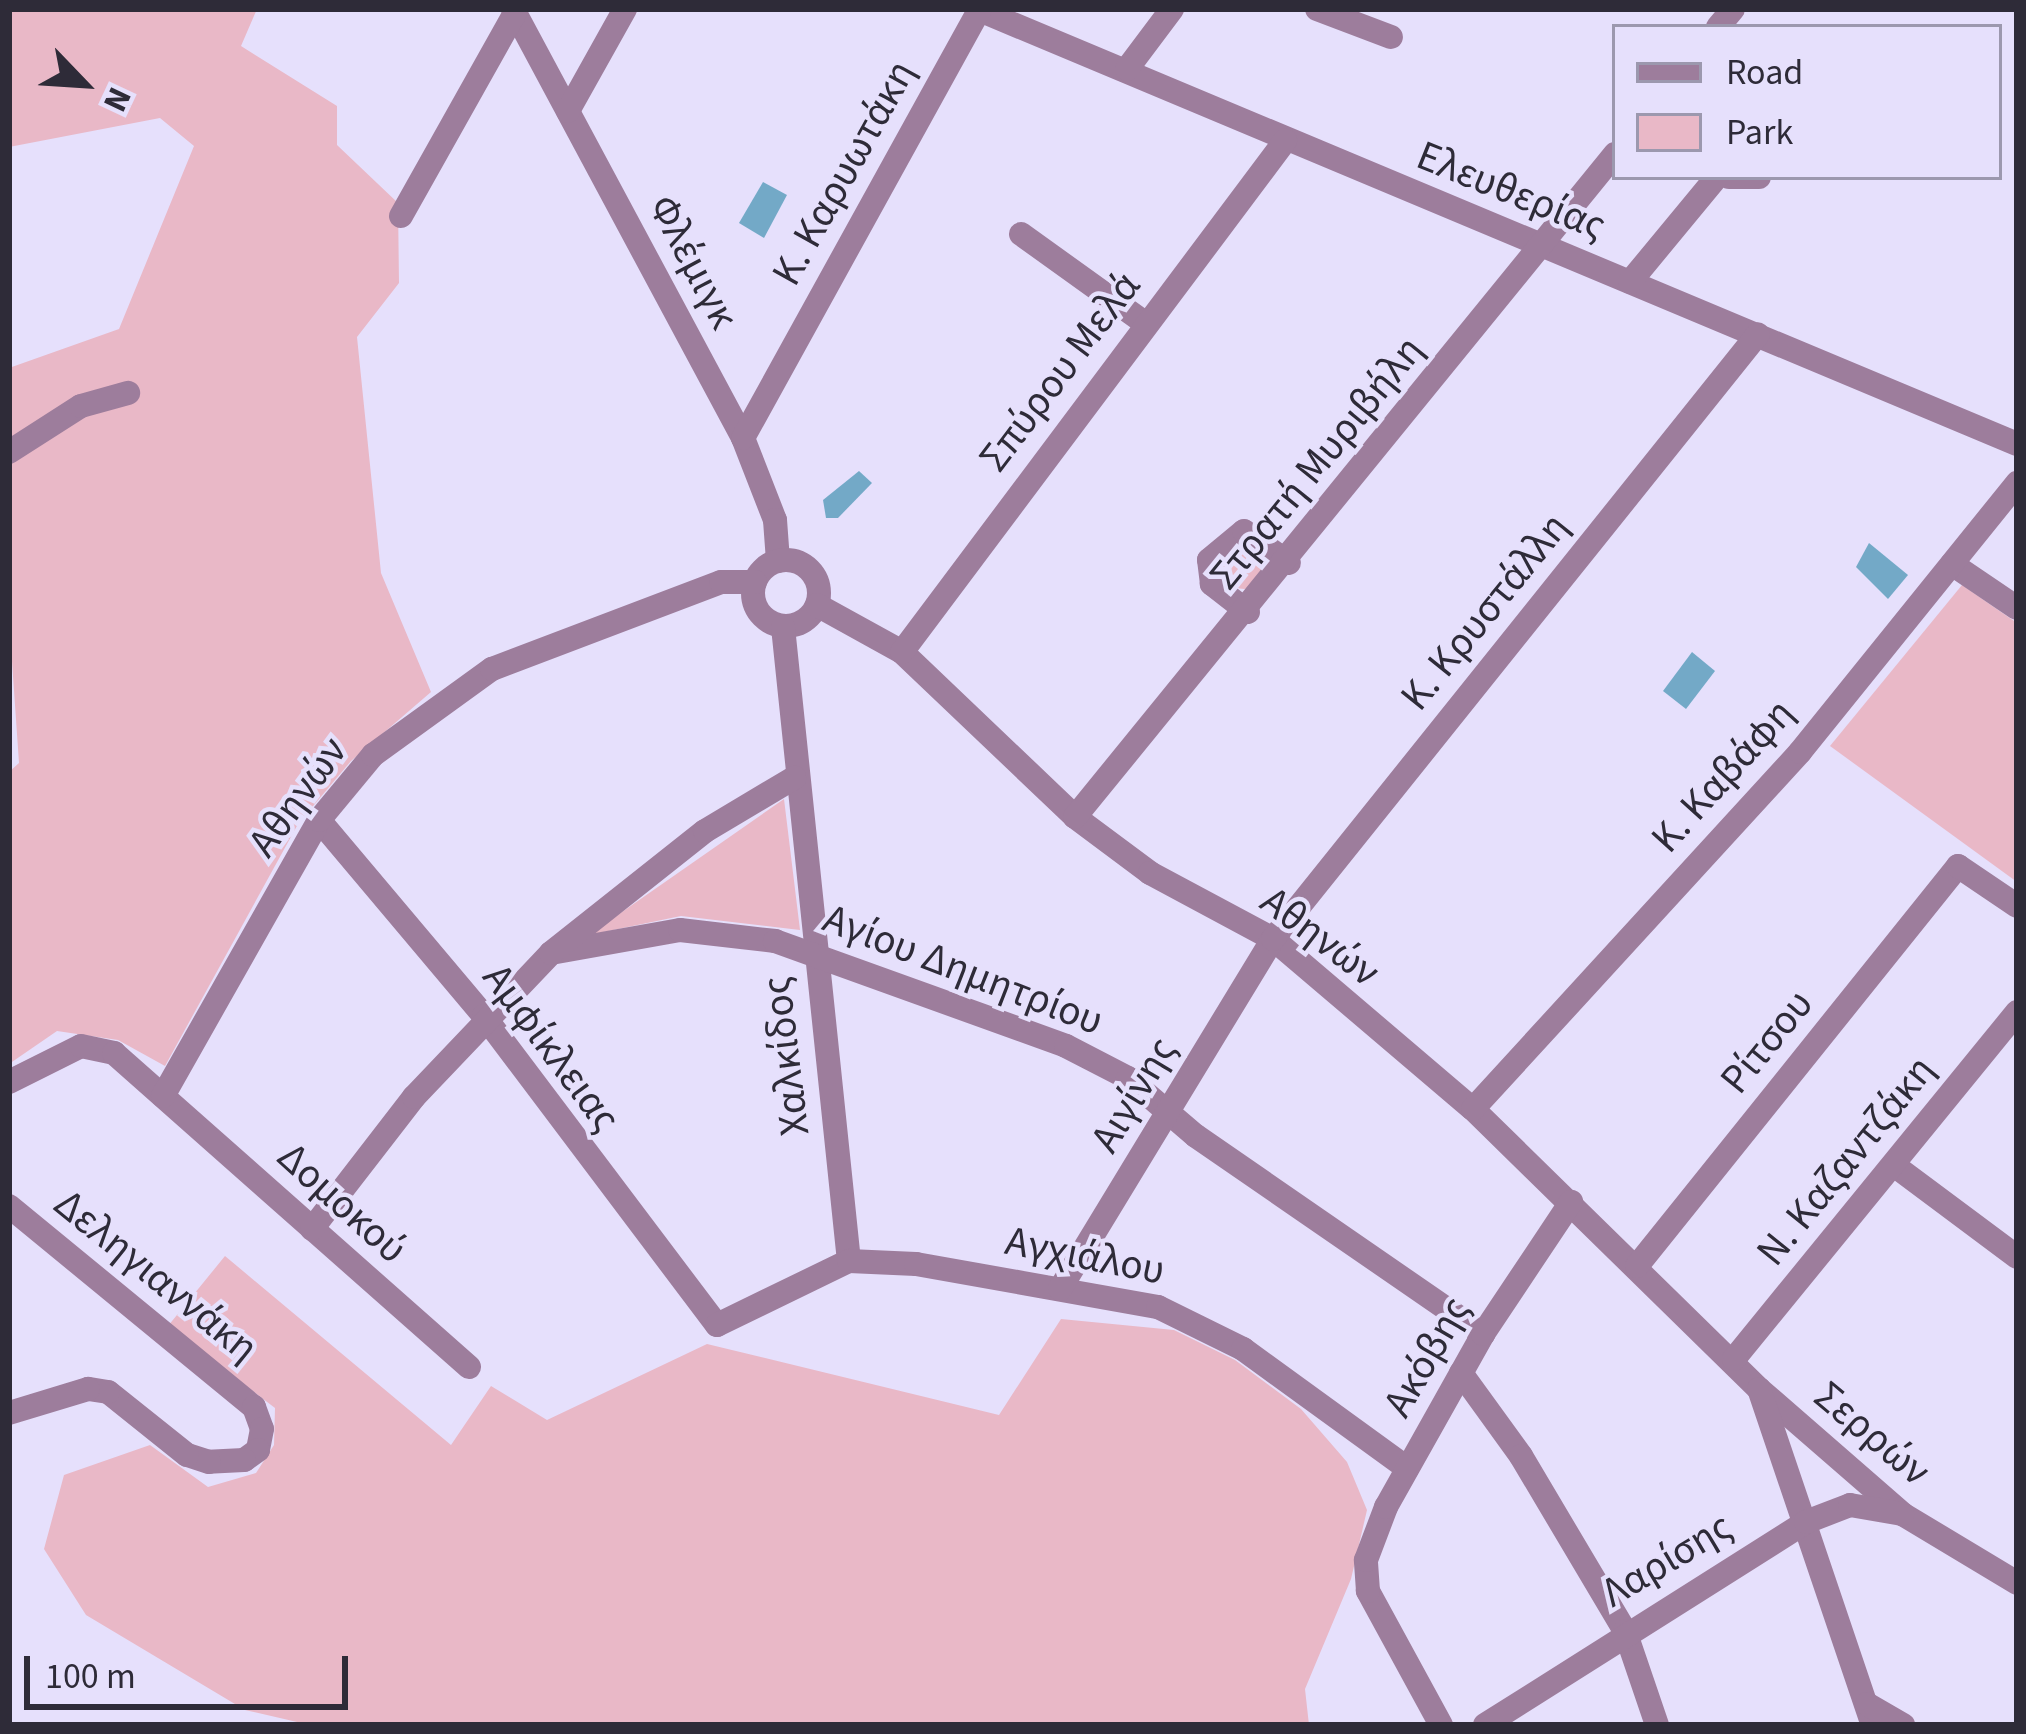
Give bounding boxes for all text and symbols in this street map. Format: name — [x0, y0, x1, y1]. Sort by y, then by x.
north arrow — [24, 24, 144, 144]
legend — [1612, 24, 2002, 180]
text: Road — [1726, 47, 1803, 98]
street label: Κ. Καρυωτάκη — [761, 52, 927, 294]
text: N — [91, 80, 143, 119]
text: Park — [1726, 107, 1793, 158]
street label: Ελευθερίας — [1409, 130, 1613, 252]
street label: Φλέμιγκ — [637, 187, 749, 337]
street label: Σπύρου Μελά — [969, 262, 1151, 482]
street label: Στρατή Μυριβήλη — [1199, 326, 1435, 600]
street label: Κ. Κρυστάλλη — [1390, 503, 1580, 721]
street label: Κ. Καβάφη — [1641, 689, 1805, 863]
street label: Αθηνών — [238, 727, 358, 867]
street label: Αθηνών — [1251, 876, 1389, 998]
street label: Αγίου Δημητρίου — [816, 894, 1110, 1046]
street label: Αμφίκλειας — [472, 954, 630, 1142]
street label: Χαλκίδος — [751, 974, 821, 1138]
street label: Ρίτσου — [1710, 980, 1824, 1104]
street label: Αιγίνης — [1080, 1028, 1188, 1162]
street label: Ν. Καζαντζάκη — [1746, 1046, 1946, 1276]
street label: Δομοκού — [267, 1132, 417, 1274]
street label: Δεληγιαννάκη — [44, 1179, 268, 1373]
street label: Αγχιάλου — [1001, 1216, 1169, 1296]
street label: Ακόβης — [1373, 1288, 1481, 1426]
street label: Σερρών — [1804, 1371, 1940, 1497]
street label: Λαρίσης — [1593, 1502, 1741, 1618]
scale bar — [30, 1632, 354, 1706]
text: 100 m — [45, 1651, 136, 1702]

